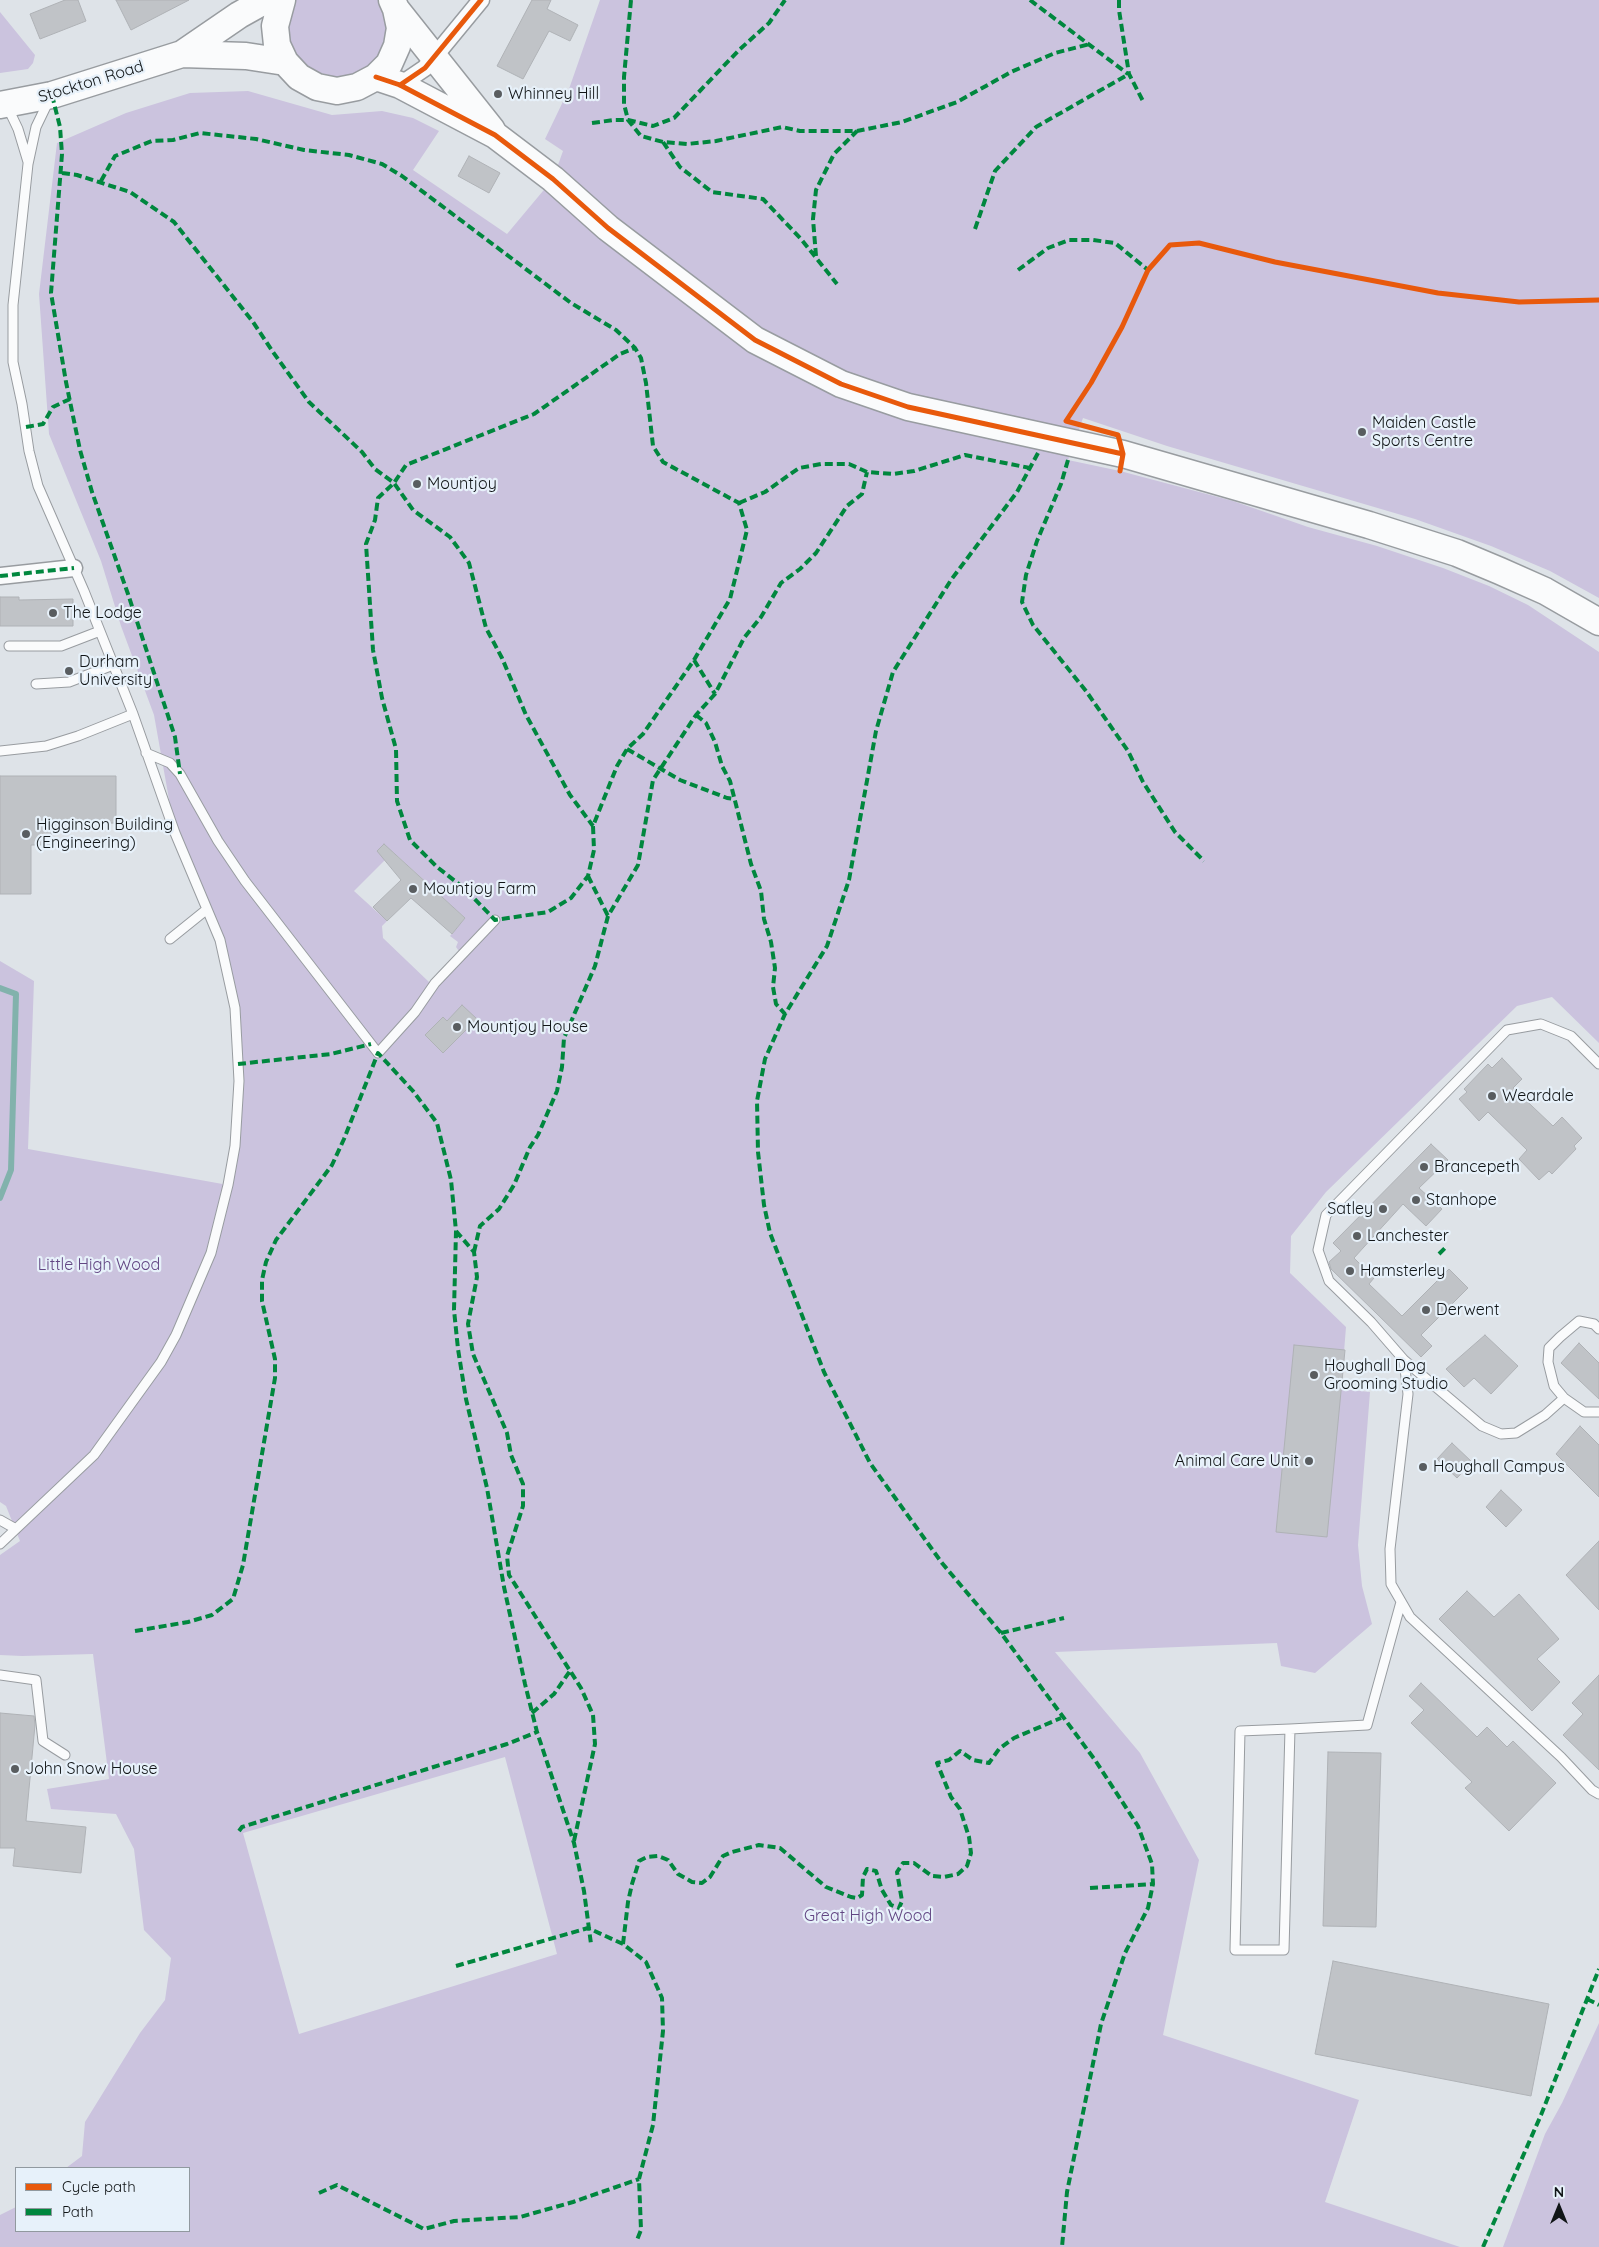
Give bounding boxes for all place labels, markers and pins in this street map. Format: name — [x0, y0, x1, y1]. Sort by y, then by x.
place label: Whinney Hill — [508, 84, 599, 104]
marker: Whinney Hill — [492, 88, 504, 100]
place label: Maiden Castle Sports Centre — [1372, 413, 1476, 451]
marker: Maiden Castle Sports Centre — [1356, 426, 1368, 438]
place label: Mountjoy — [427, 474, 497, 494]
marker: Mountjoy — [411, 478, 423, 490]
place label: The Lodge — [63, 603, 142, 623]
marker: The Lodge — [47, 607, 59, 619]
place label: Durham University — [79, 652, 152, 690]
marker: Durham University — [63, 665, 75, 677]
place label: Higginson Building (Engineering) — [36, 815, 173, 853]
marker: Higginson Building (Engineering) — [20, 828, 32, 840]
place label: Mountjoy Farm — [423, 879, 536, 899]
marker: Mountjoy Farm — [407, 883, 419, 895]
place label: Mountjoy House — [467, 1017, 588, 1037]
marker: Mountjoy House — [451, 1021, 463, 1033]
place label: Weardale — [1502, 1086, 1574, 1106]
marker: Weardale — [1486, 1090, 1498, 1102]
place label: Brancepeth — [1434, 1157, 1520, 1177]
marker: Brancepeth — [1418, 1161, 1430, 1173]
place label: Stanhope — [1426, 1190, 1497, 1210]
marker: Stanhope — [1410, 1194, 1422, 1206]
place label: Satley — [1327, 1199, 1373, 1219]
marker: Satley — [1377, 1203, 1389, 1215]
place label: Lanchester — [1367, 1226, 1449, 1246]
marker: Lanchester — [1351, 1230, 1363, 1242]
place label: Hamsterley — [1360, 1261, 1445, 1281]
marker: Hamsterley — [1344, 1265, 1356, 1277]
place label: Derwent — [1436, 1300, 1499, 1320]
marker: Derwent — [1420, 1304, 1432, 1316]
place label: Houghall Dog Grooming Studio — [1324, 1356, 1448, 1394]
marker: Houghall Dog Grooming Studio — [1308, 1369, 1320, 1381]
place label: Animal Care Unit — [1175, 1451, 1299, 1471]
marker: Animal Care Unit — [1303, 1455, 1315, 1467]
place label: Houghall Campus — [1433, 1457, 1565, 1477]
marker: Houghall Campus — [1417, 1461, 1429, 1473]
place label: John Snow House — [25, 1759, 158, 1779]
marker: John Snow House — [9, 1763, 21, 1775]

